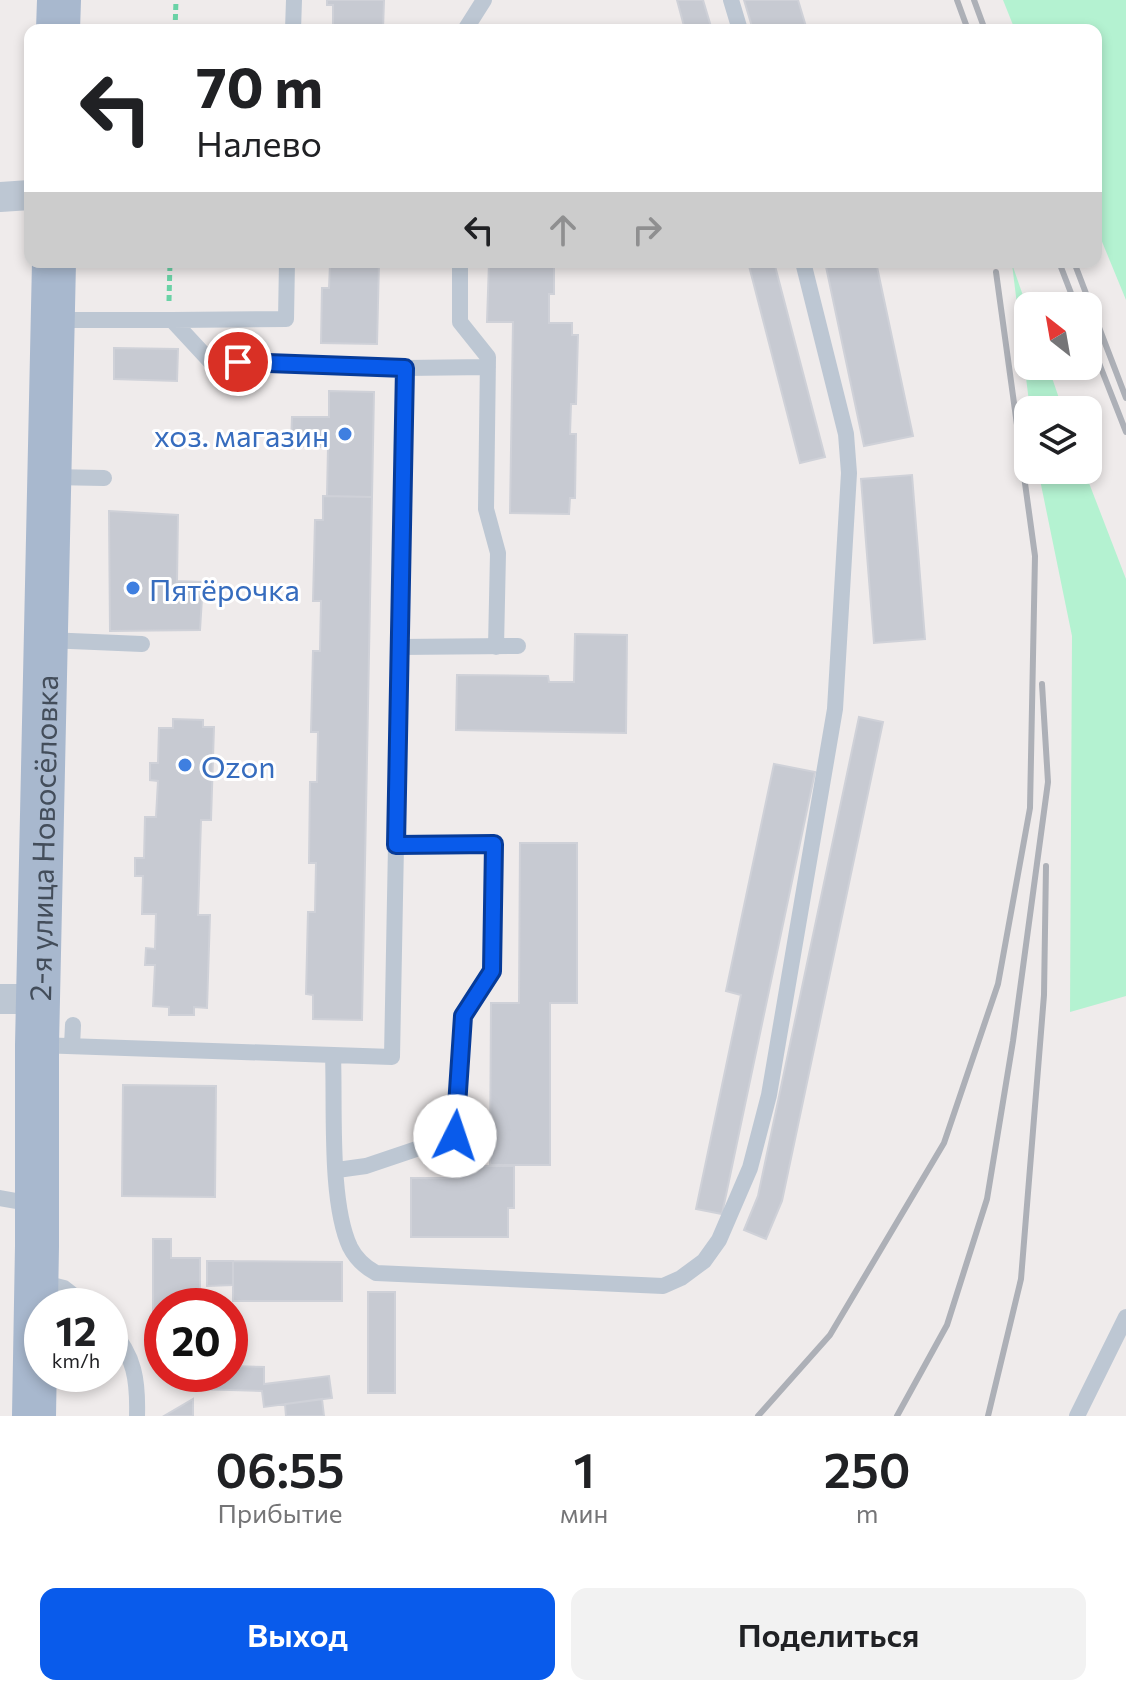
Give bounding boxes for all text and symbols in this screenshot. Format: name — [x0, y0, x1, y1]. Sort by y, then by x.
text: 70 m — [196, 51, 323, 120]
icon: left — [64, 56, 168, 160]
text: Налево — [196, 120, 322, 164]
icon: left — [457, 208, 501, 252]
icon: ahead — [541, 208, 585, 252]
icon: right — [625, 208, 669, 252]
north arrow — [1014, 292, 1102, 380]
map controls — [1014, 292, 1102, 484]
pin — [204, 328, 272, 396]
icon: arrive — [216, 340, 260, 384]
button: layers — [1014, 396, 1102, 484]
place label: хоз. магазин — [154, 416, 329, 453]
marker: хоз. магазин — [336, 425, 354, 443]
place label: Пятёрочка — [149, 570, 300, 607]
marker: Пятёрочка — [124, 579, 142, 597]
street label: 2-я улица Новосёловка — [19, 674, 64, 1002]
place label: Ozon — [201, 747, 276, 784]
marker: Ozon — [176, 756, 194, 774]
position arrow — [413, 1094, 497, 1178]
speed limit sign: 20 — [144, 1288, 248, 1392]
text: 12 — [56, 1305, 96, 1354]
text: km/h — [52, 1348, 100, 1372]
text: 06:55 — [216, 1439, 345, 1498]
text: 1 — [574, 1439, 595, 1498]
text: 250 — [824, 1439, 910, 1498]
text: Прибытие — [218, 1497, 343, 1528]
text: мин — [560, 1497, 608, 1528]
text: m — [856, 1497, 879, 1528]
button: Выход — [40, 1588, 555, 1680]
button: Поделиться — [571, 1588, 1086, 1680]

